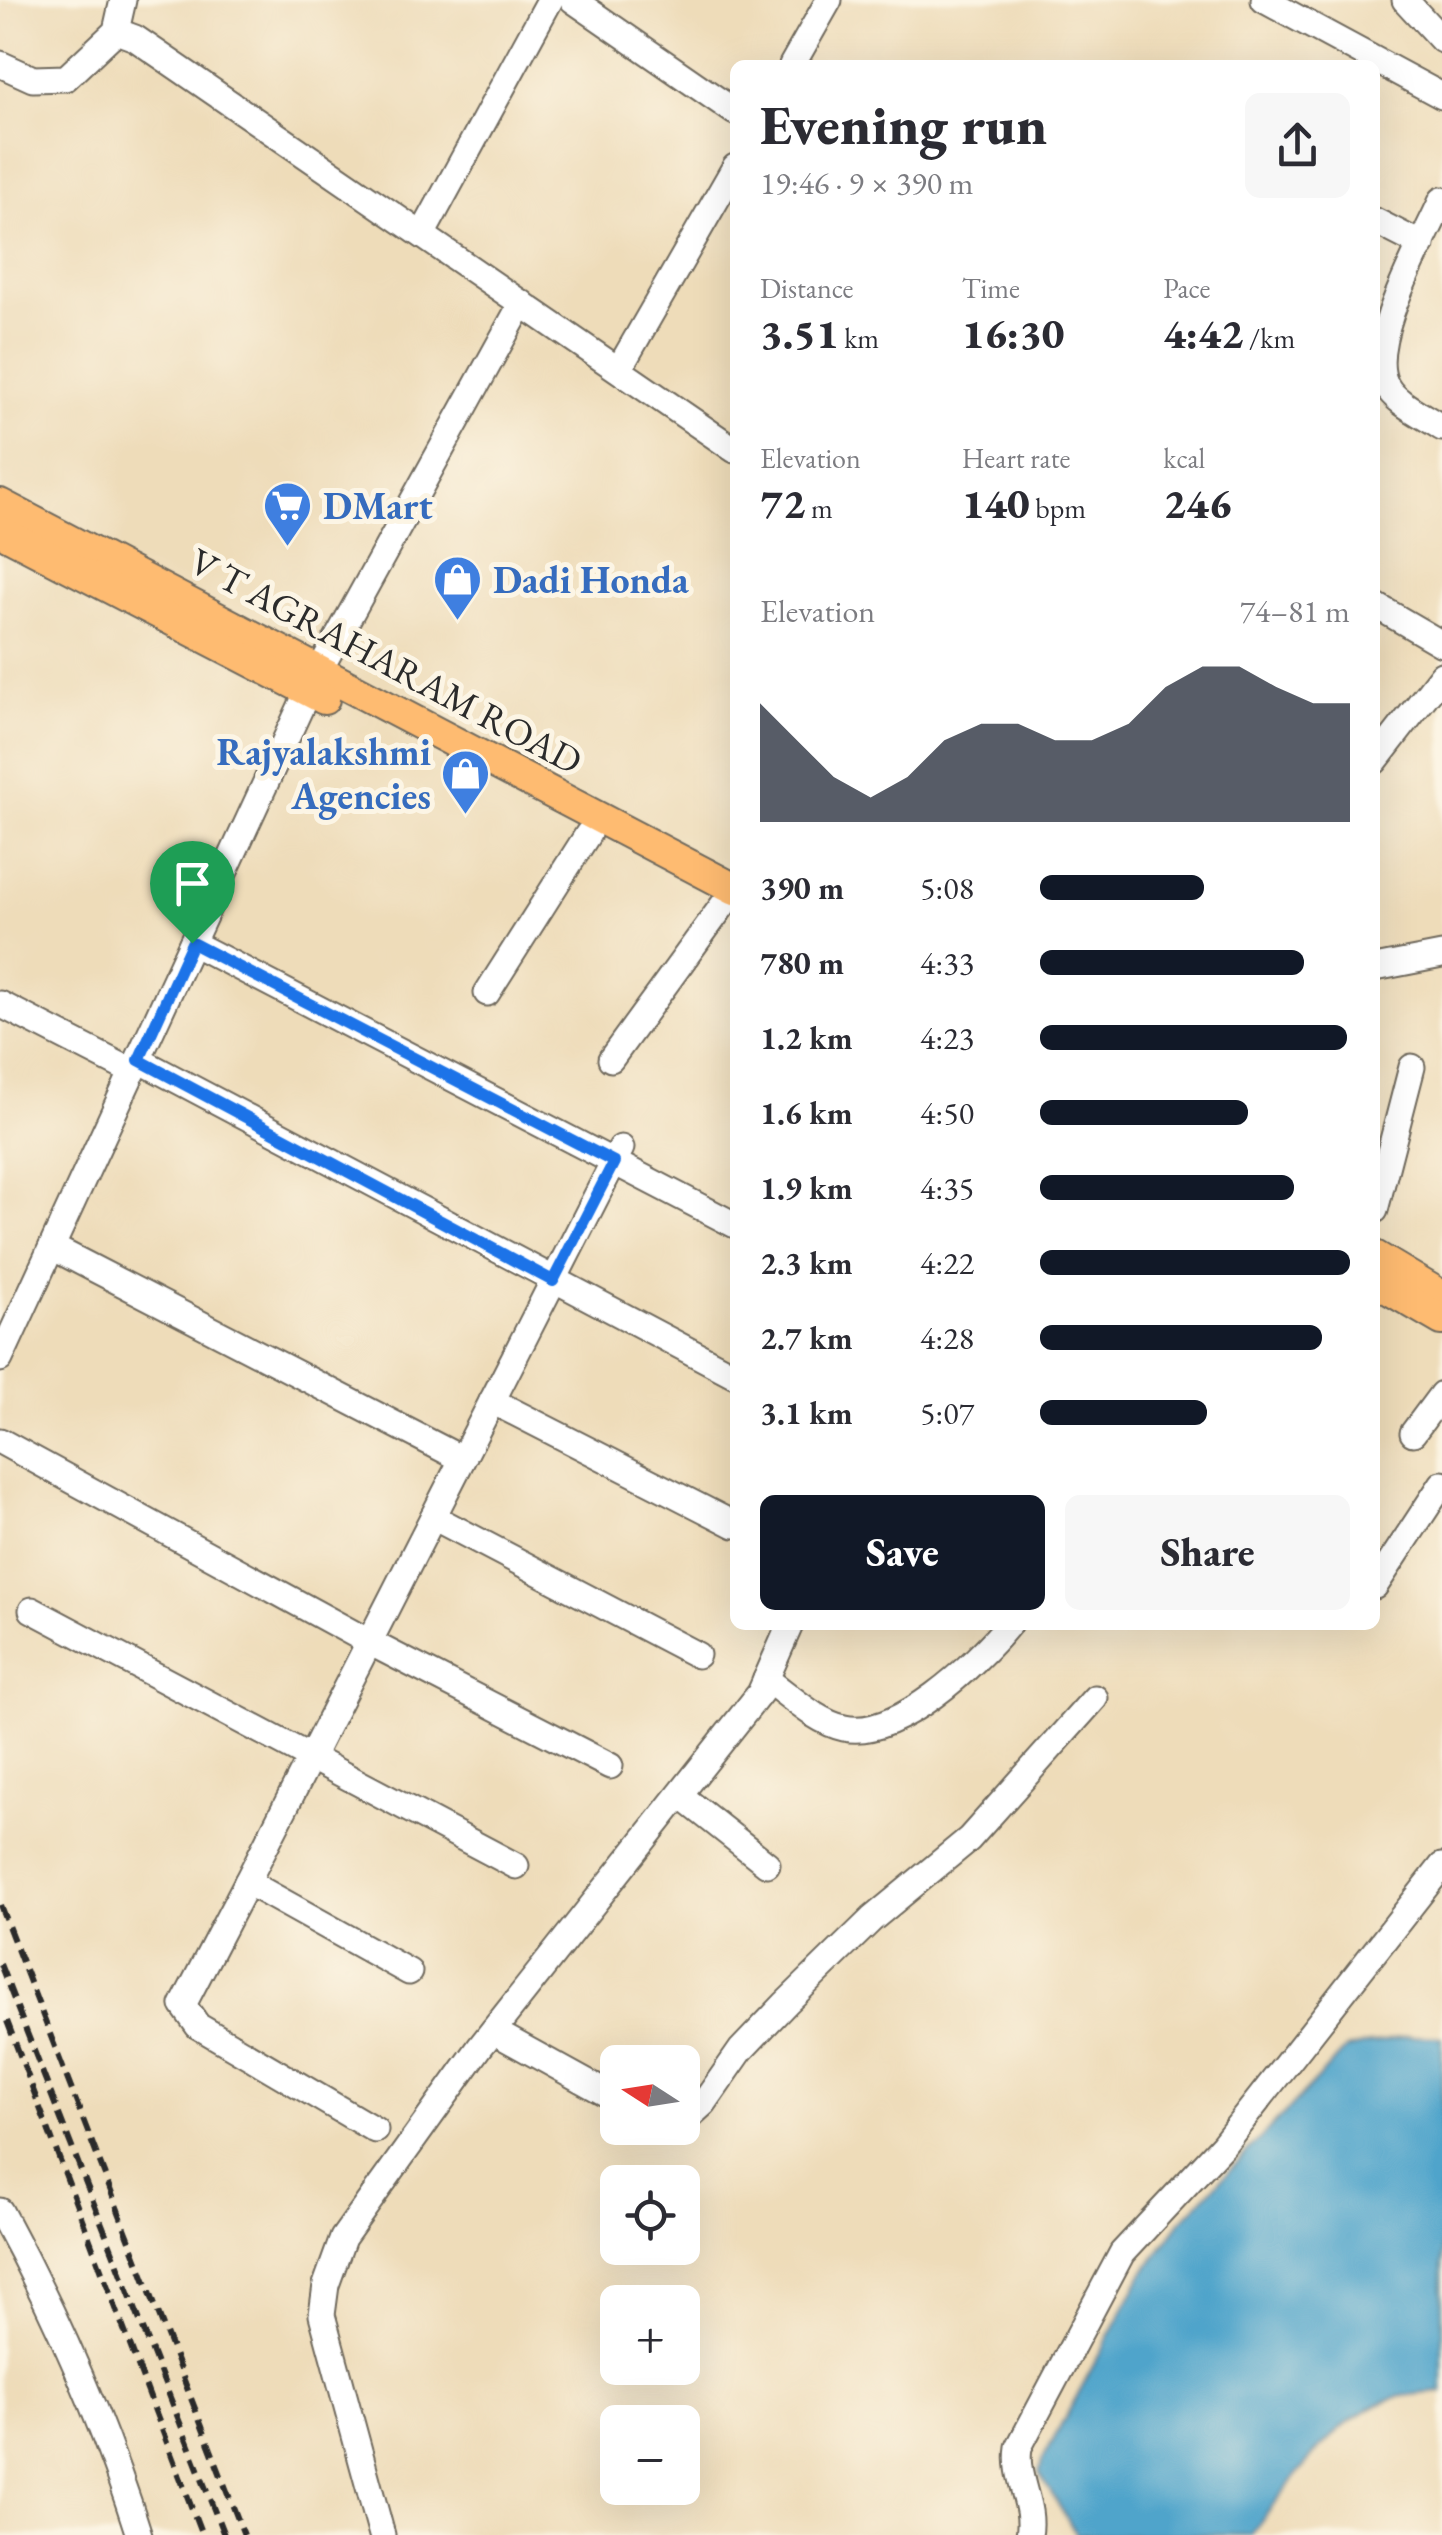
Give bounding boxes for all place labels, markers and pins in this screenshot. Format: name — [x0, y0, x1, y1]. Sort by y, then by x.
supermarket icon: DMart — [262, 480, 314, 548]
place label: DMart — [323, 481, 433, 530]
shop icon: Dadi Honda — [432, 554, 484, 622]
place label: Dadi Honda — [493, 555, 689, 604]
place label: Rajyalakshmi Agencies — [216, 727, 431, 820]
shop icon: Rajyalakshmi Agencies — [440, 748, 492, 816]
pin — [150, 841, 235, 944]

